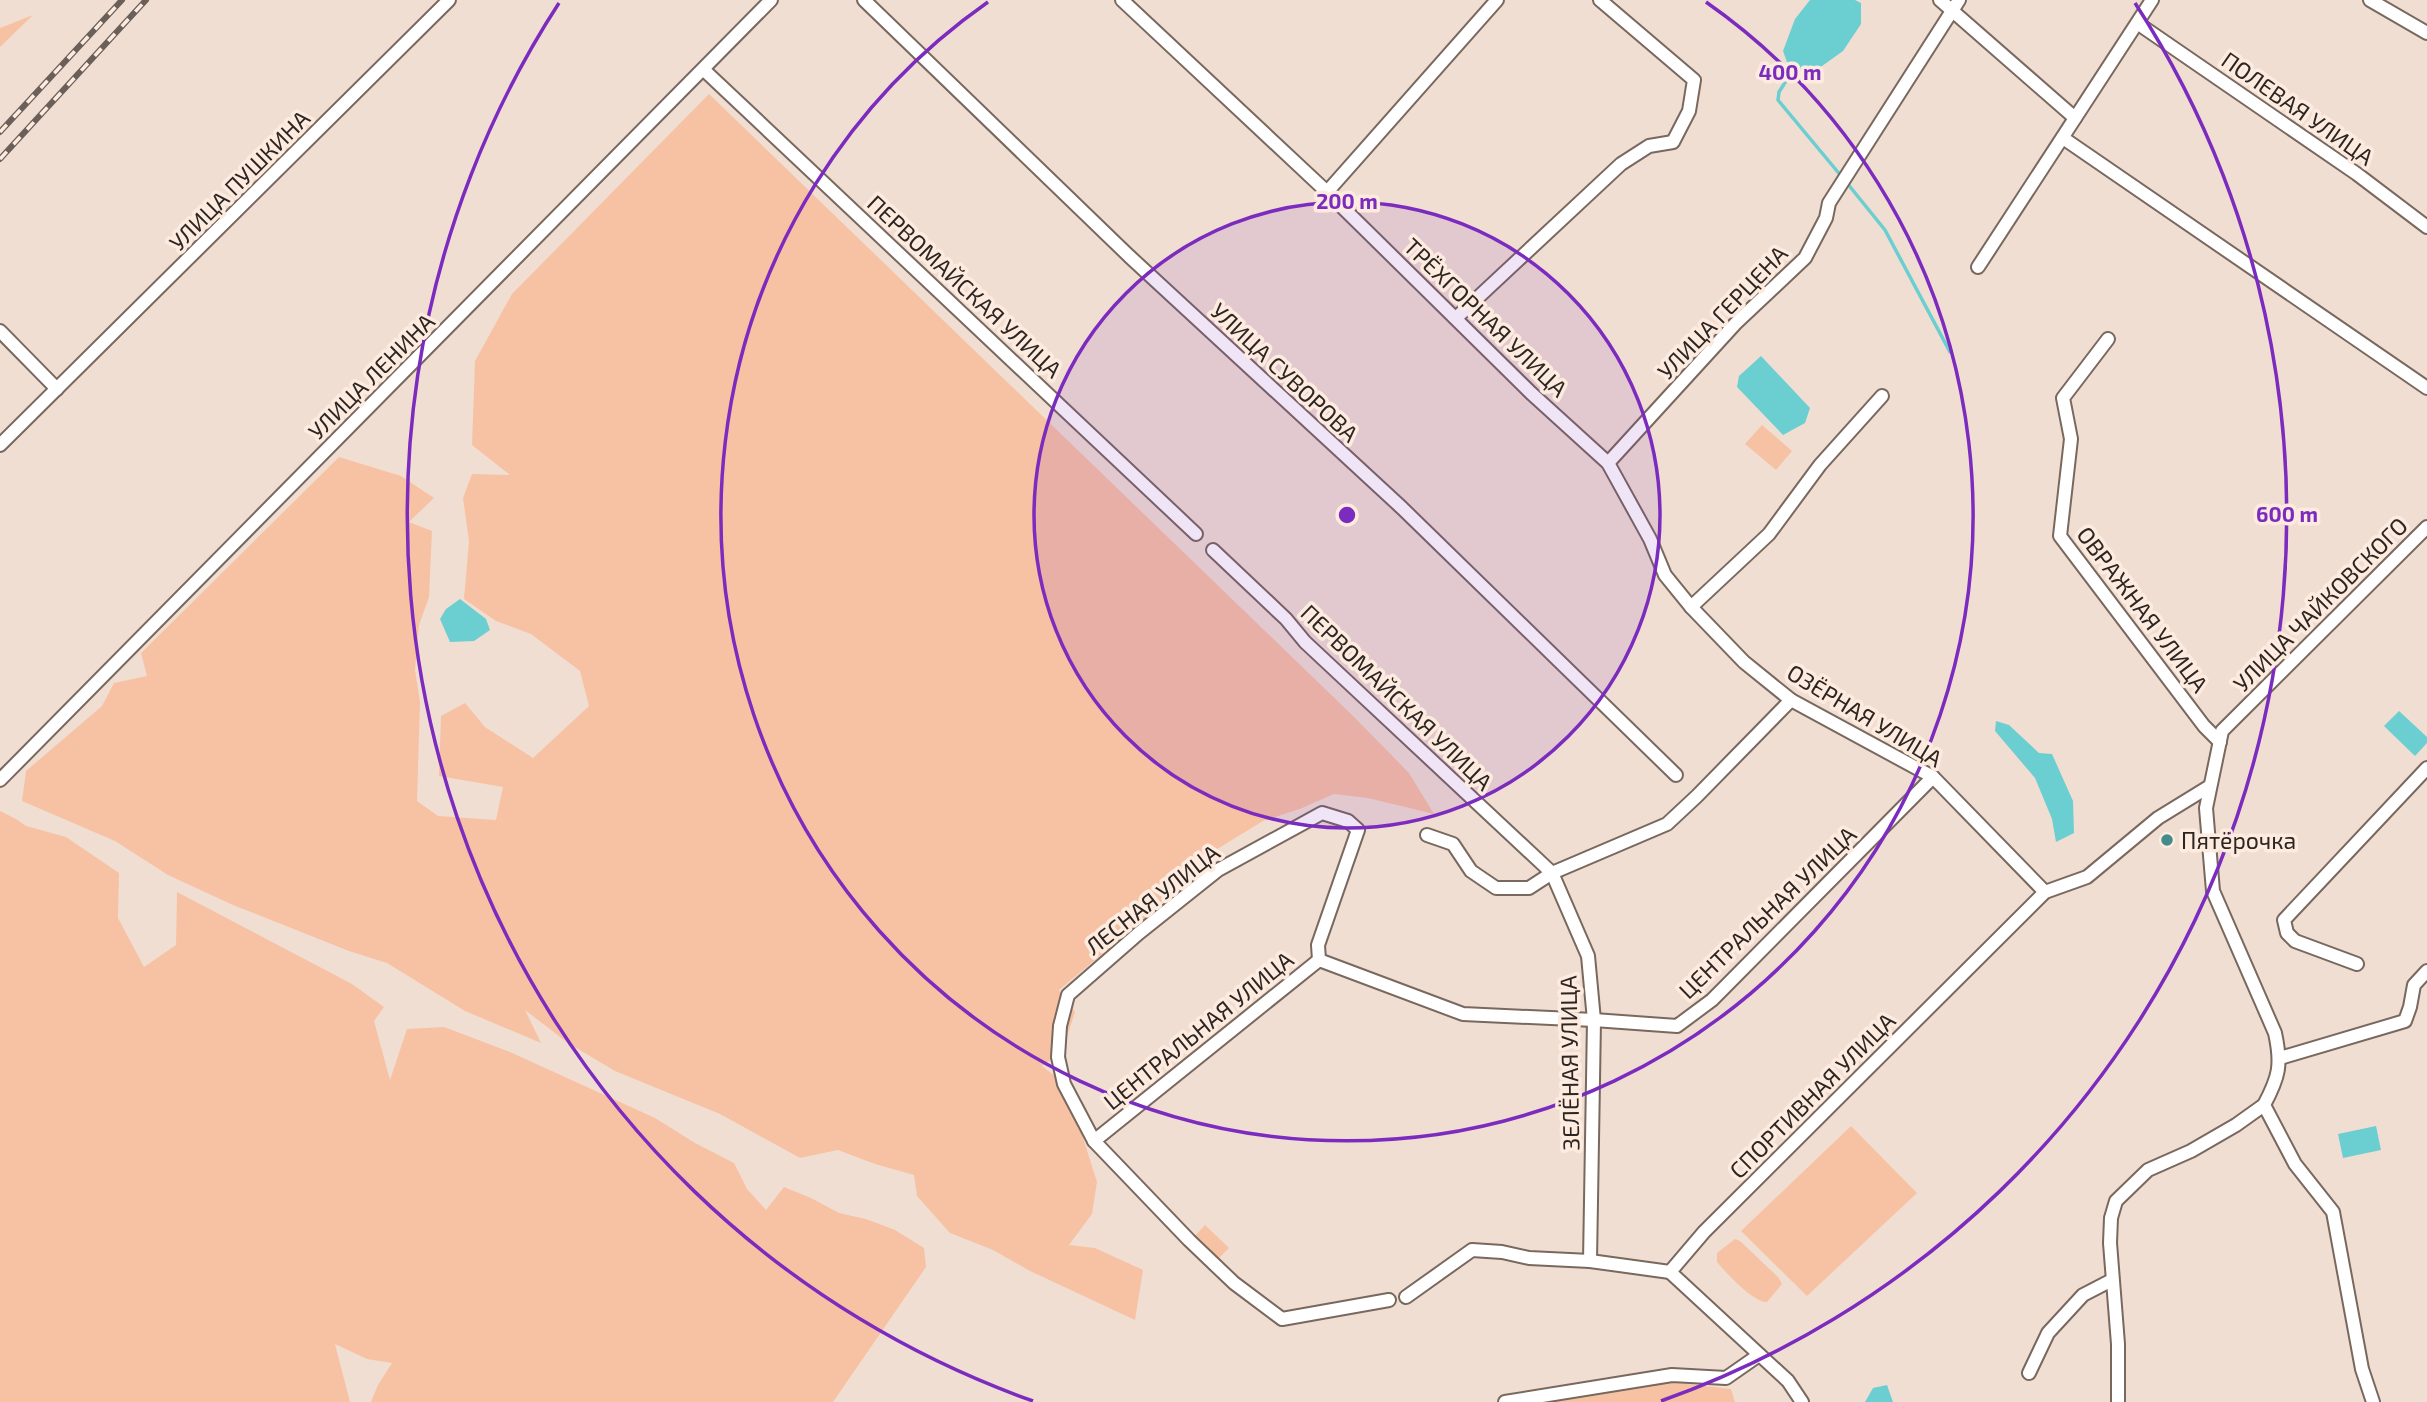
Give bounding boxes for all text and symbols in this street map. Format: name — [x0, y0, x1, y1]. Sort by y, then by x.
street label: ПОЛЕВАЯ УЛИЦА — [2217, 45, 2380, 171]
text: 400 m — [1759, 59, 1821, 84]
street label: УЛИЦА ПУШКИНА — [163, 103, 316, 256]
text: 200 m — [1316, 188, 1378, 213]
street label: ПЕРВОМАЙСКАЯ УЛИЦА — [862, 189, 1068, 384]
street label: ТРЁХГОРНАЯ УЛИЦА — [1398, 232, 1574, 403]
street label: УЛИЦА ГЕРЦЕНА — [1651, 239, 1793, 385]
street label: УЛИЦА СУВОРОВА — [1205, 297, 1365, 448]
street label: УЛИЦА ЛЕНИНА — [302, 307, 440, 445]
text: 600 m — [2256, 501, 2318, 526]
centre of rings — [1335, 503, 1359, 527]
street label: УЛИЦА ЧАЙКОВСКОГО — [2227, 511, 2413, 697]
street label: ОВРАЖНАЯ УЛИЦА — [2072, 521, 2215, 698]
street label: ПЕРВОМАЙСКАЯ УЛИЦА — [1295, 598, 1499, 796]
street label: ОЗЁРНАЯ УЛИЦА — [1782, 658, 1948, 773]
street label: ЦЕНТРАЛЬНАЯ УЛИЦА — [1672, 820, 1862, 1004]
place label: Пятёрочка — [2181, 826, 2296, 854]
marker: Пятёрочка — [2159, 832, 2175, 848]
street label: ЛЕСНАЯ УЛИЦА — [1079, 837, 1225, 960]
street label: ЦЕНТРАЛЬНАЯ УЛИЦА — [1098, 944, 1299, 1115]
street label: ЗЕЛЁНАЯ УЛИЦА — [1553, 974, 1585, 1151]
street label: СПОРТИВНАЯ УЛИЦА — [1723, 1006, 1901, 1184]

